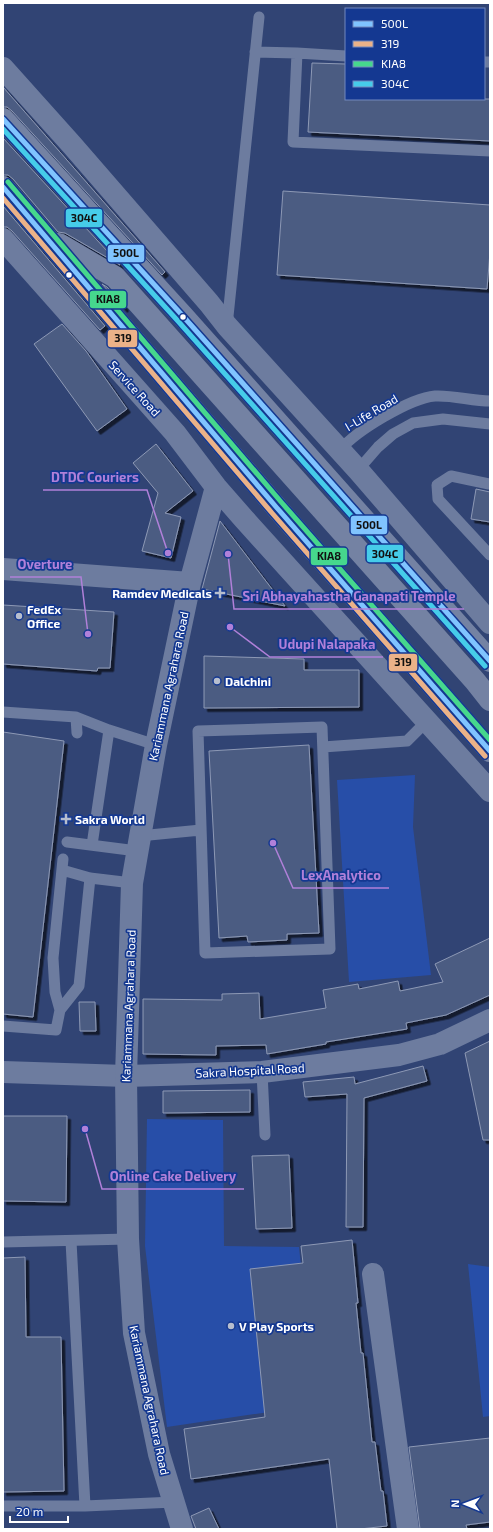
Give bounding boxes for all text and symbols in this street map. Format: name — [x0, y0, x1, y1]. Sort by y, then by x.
legend — [345, 8, 485, 100]
text: 500L — [381, 16, 408, 30]
text: 319 — [381, 36, 399, 50]
text: KIA8 — [381, 56, 406, 70]
text: 304C — [381, 76, 409, 90]
line badge: 304C — [65, 208, 103, 228]
text: 304C — [71, 211, 98, 224]
line badge: 500L — [107, 244, 145, 263]
text: 500L — [113, 246, 139, 259]
unlabelled marker — [64, 270, 74, 280]
line badge: KIA8 — [89, 290, 127, 309]
text: KIA8 — [96, 292, 120, 305]
unlabelled marker — [178, 312, 188, 322]
line badge: 319 — [107, 329, 138, 348]
text: 319 — [114, 331, 132, 344]
street label: Service Road — [106, 357, 164, 419]
street label: I-Life Road — [342, 391, 400, 433]
callout: DTDC Couriers — [43, 465, 147, 490]
text: DTDC Couriers — [51, 469, 139, 485]
line badge: 500L — [350, 515, 388, 535]
text: 500L — [356, 518, 382, 531]
line badge: 304C — [366, 544, 404, 563]
line badge: KIA8 — [310, 547, 348, 566]
text: 304C — [372, 547, 399, 560]
text: KIA8 — [317, 549, 341, 562]
callout: Overture — [10, 552, 81, 577]
text: Overture — [18, 556, 72, 572]
callout: Sri Abhayahastha Ganapati Temple — [234, 584, 464, 609]
place label: Ramdev Medicals — [112, 586, 212, 600]
marker: Ramdev Medicals — [215, 588, 225, 598]
text: Sri Abhayahastha Ganapati Temple — [242, 588, 456, 604]
place label: FedEx Office — [27, 602, 61, 630]
street label: Kariammana Agrahara Road — [145, 610, 191, 762]
marker: FedEx Office — [14, 611, 24, 621]
callout: Udupi Nalapaka — [270, 632, 383, 657]
text: Udupi Nalapaka — [279, 636, 375, 652]
line badge: 319 — [388, 653, 418, 672]
text: 319 — [394, 655, 412, 668]
place label: Dalchini — [225, 674, 271, 688]
marker: Dalchini — [212, 676, 222, 686]
place label: Sakra World — [75, 812, 145, 826]
marker: Sakra World — [60, 813, 72, 825]
callout: LexAnalytico — [293, 863, 389, 888]
text: LexAnalytico — [301, 867, 381, 883]
street label: Kariammana Agrahara Road — [118, 930, 138, 1082]
street label: Sakra Hospital Road — [195, 1060, 305, 1080]
callout: Online Cake Delivery — [102, 1164, 244, 1189]
text: Online Cake Delivery — [110, 1168, 237, 1184]
place label: V Play Sports — [239, 1319, 314, 1334]
marker: V Play Sports — [226, 1321, 236, 1331]
street label: Kariammana Agrahara Road — [127, 1324, 173, 1476]
north arrow — [445, 1484, 485, 1524]
scale bar — [10, 1498, 68, 1524]
text: N — [448, 1500, 461, 1508]
text: 20 m — [16, 1504, 43, 1518]

